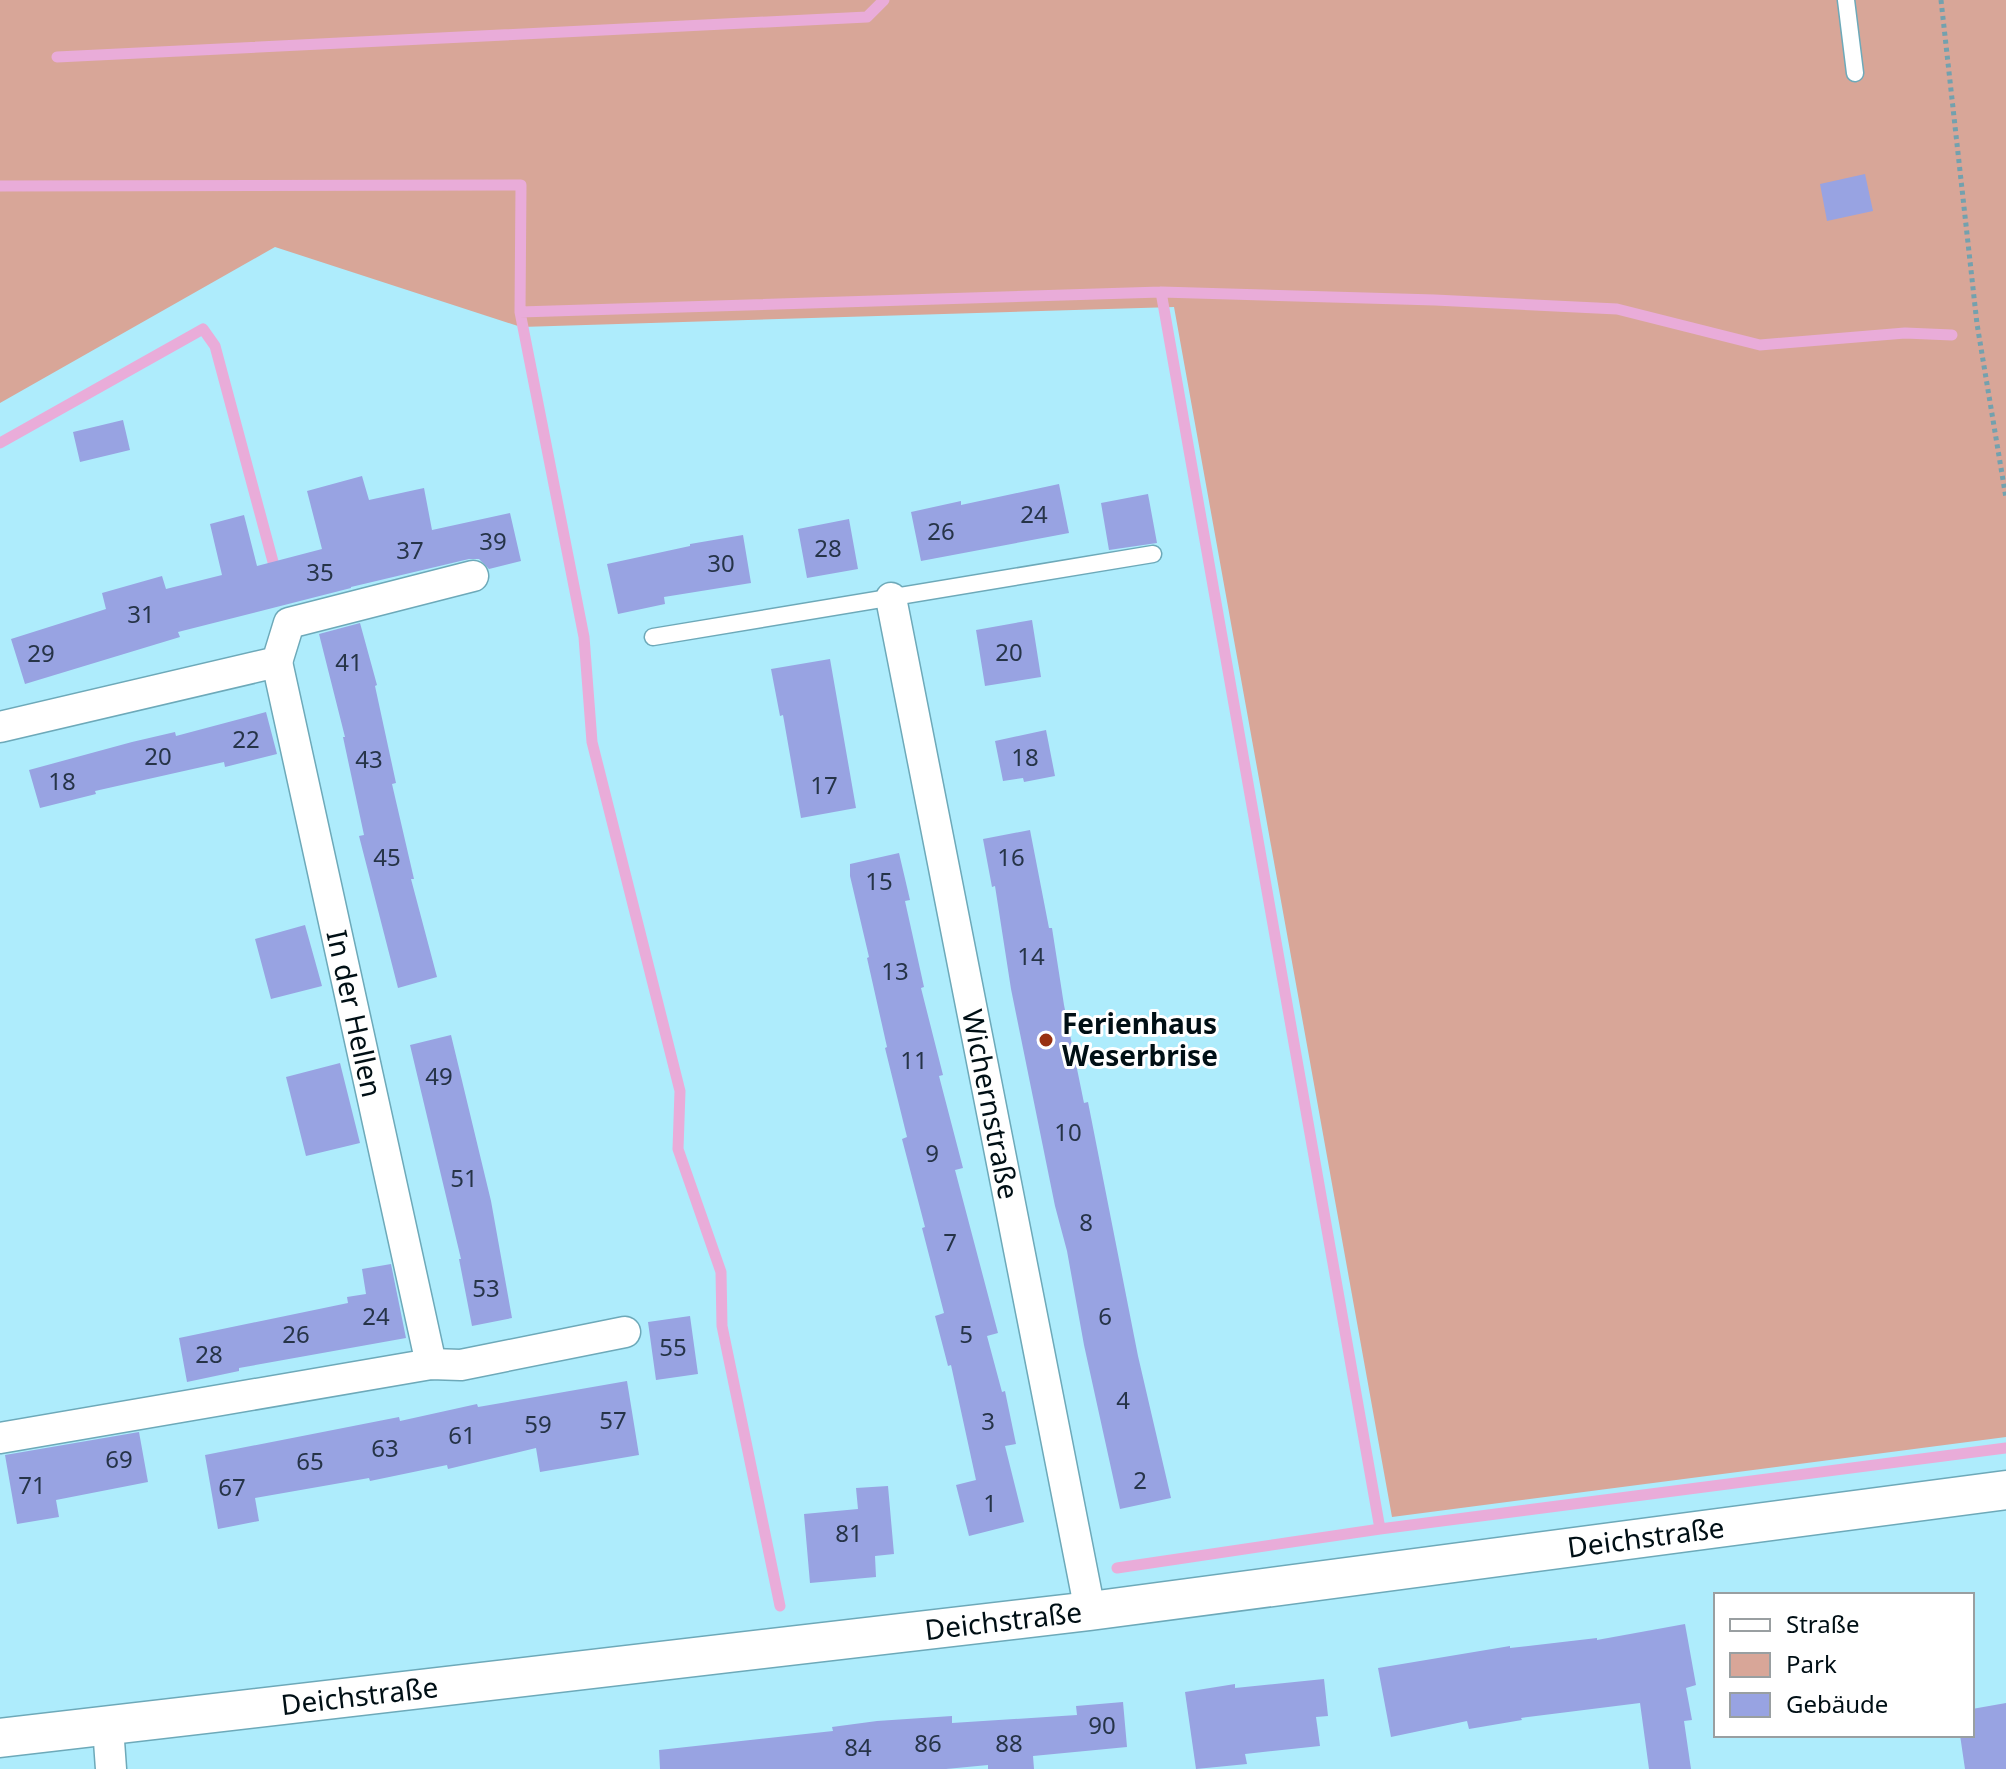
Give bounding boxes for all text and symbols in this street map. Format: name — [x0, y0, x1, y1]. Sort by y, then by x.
house number: 24 — [1020, 497, 1048, 530]
house number: 26 — [927, 514, 955, 547]
house number: 39 — [479, 524, 507, 557]
house number: 28 — [814, 531, 842, 564]
house number: 37 — [396, 533, 424, 566]
house number: 30 — [707, 546, 735, 579]
house number: 35 — [306, 555, 334, 588]
house number: 31 — [127, 597, 155, 630]
house number: 20 — [995, 635, 1023, 668]
house number: 29 — [27, 636, 55, 669]
house number: 41 — [335, 645, 363, 678]
house number: 22 — [232, 722, 260, 755]
house number: 20 — [144, 739, 172, 772]
house number: 18 — [1011, 740, 1039, 773]
house number: 43 — [355, 742, 383, 775]
house number: 18 — [48, 764, 76, 797]
house number: 17 — [810, 768, 838, 801]
house number: 45 — [373, 840, 401, 873]
house number: 16 — [997, 840, 1025, 873]
house number: 15 — [865, 864, 893, 897]
street label: In der Hellen — [318, 926, 392, 1101]
house number: 14 — [1017, 939, 1045, 972]
house number: 13 — [881, 954, 909, 987]
place label: Ferienhaus Weserbrise — [1062, 1004, 1218, 1074]
street label: Wichernstraße — [954, 1006, 1029, 1202]
marker: Ferienhaus Weserbrise — [1037, 1031, 1055, 1049]
house number: 11 — [900, 1043, 928, 1076]
house number: 49 — [425, 1059, 453, 1092]
house number: 10 — [1054, 1115, 1082, 1148]
house number: 9 — [925, 1136, 939, 1169]
house number: 51 — [450, 1161, 478, 1194]
house number: 8 — [1079, 1205, 1093, 1238]
house number: 7 — [943, 1225, 957, 1258]
house number: 53 — [472, 1271, 500, 1304]
house number: 24 — [362, 1299, 390, 1332]
house number: 6 — [1098, 1299, 1112, 1332]
house number: 26 — [282, 1317, 310, 1350]
house number: 5 — [959, 1317, 973, 1350]
house number: 55 — [659, 1330, 687, 1363]
house number: 28 — [195, 1337, 223, 1370]
house number: 4 — [1116, 1383, 1130, 1416]
house number: 57 — [599, 1403, 627, 1436]
house number: 3 — [981, 1404, 995, 1437]
house number: 59 — [524, 1407, 552, 1440]
house number: 61 — [448, 1418, 476, 1451]
house number: 63 — [371, 1431, 399, 1464]
house number: 69 — [105, 1442, 133, 1475]
house number: 65 — [296, 1444, 324, 1477]
house number: 2 — [1133, 1463, 1147, 1496]
house number: 71 — [18, 1468, 46, 1501]
house number: 67 — [218, 1470, 246, 1503]
house number: 1 — [983, 1486, 997, 1519]
street label: Deichstraße — [1565, 1507, 1726, 1566]
house number: 81 — [835, 1516, 863, 1549]
street label: Deichstraße — [922, 1592, 1084, 1648]
legend — [1714, 1593, 1974, 1737]
text: Straße — [1786, 1607, 1859, 1640]
text: Park — [1786, 1647, 1837, 1680]
street label: Deichstraße — [279, 1667, 440, 1723]
text: Gebäude — [1786, 1687, 1888, 1720]
house number: 90 — [1088, 1708, 1116, 1741]
house number: 86 — [914, 1726, 942, 1759]
house number: 88 — [995, 1726, 1023, 1759]
house number: 84 — [844, 1730, 872, 1763]

